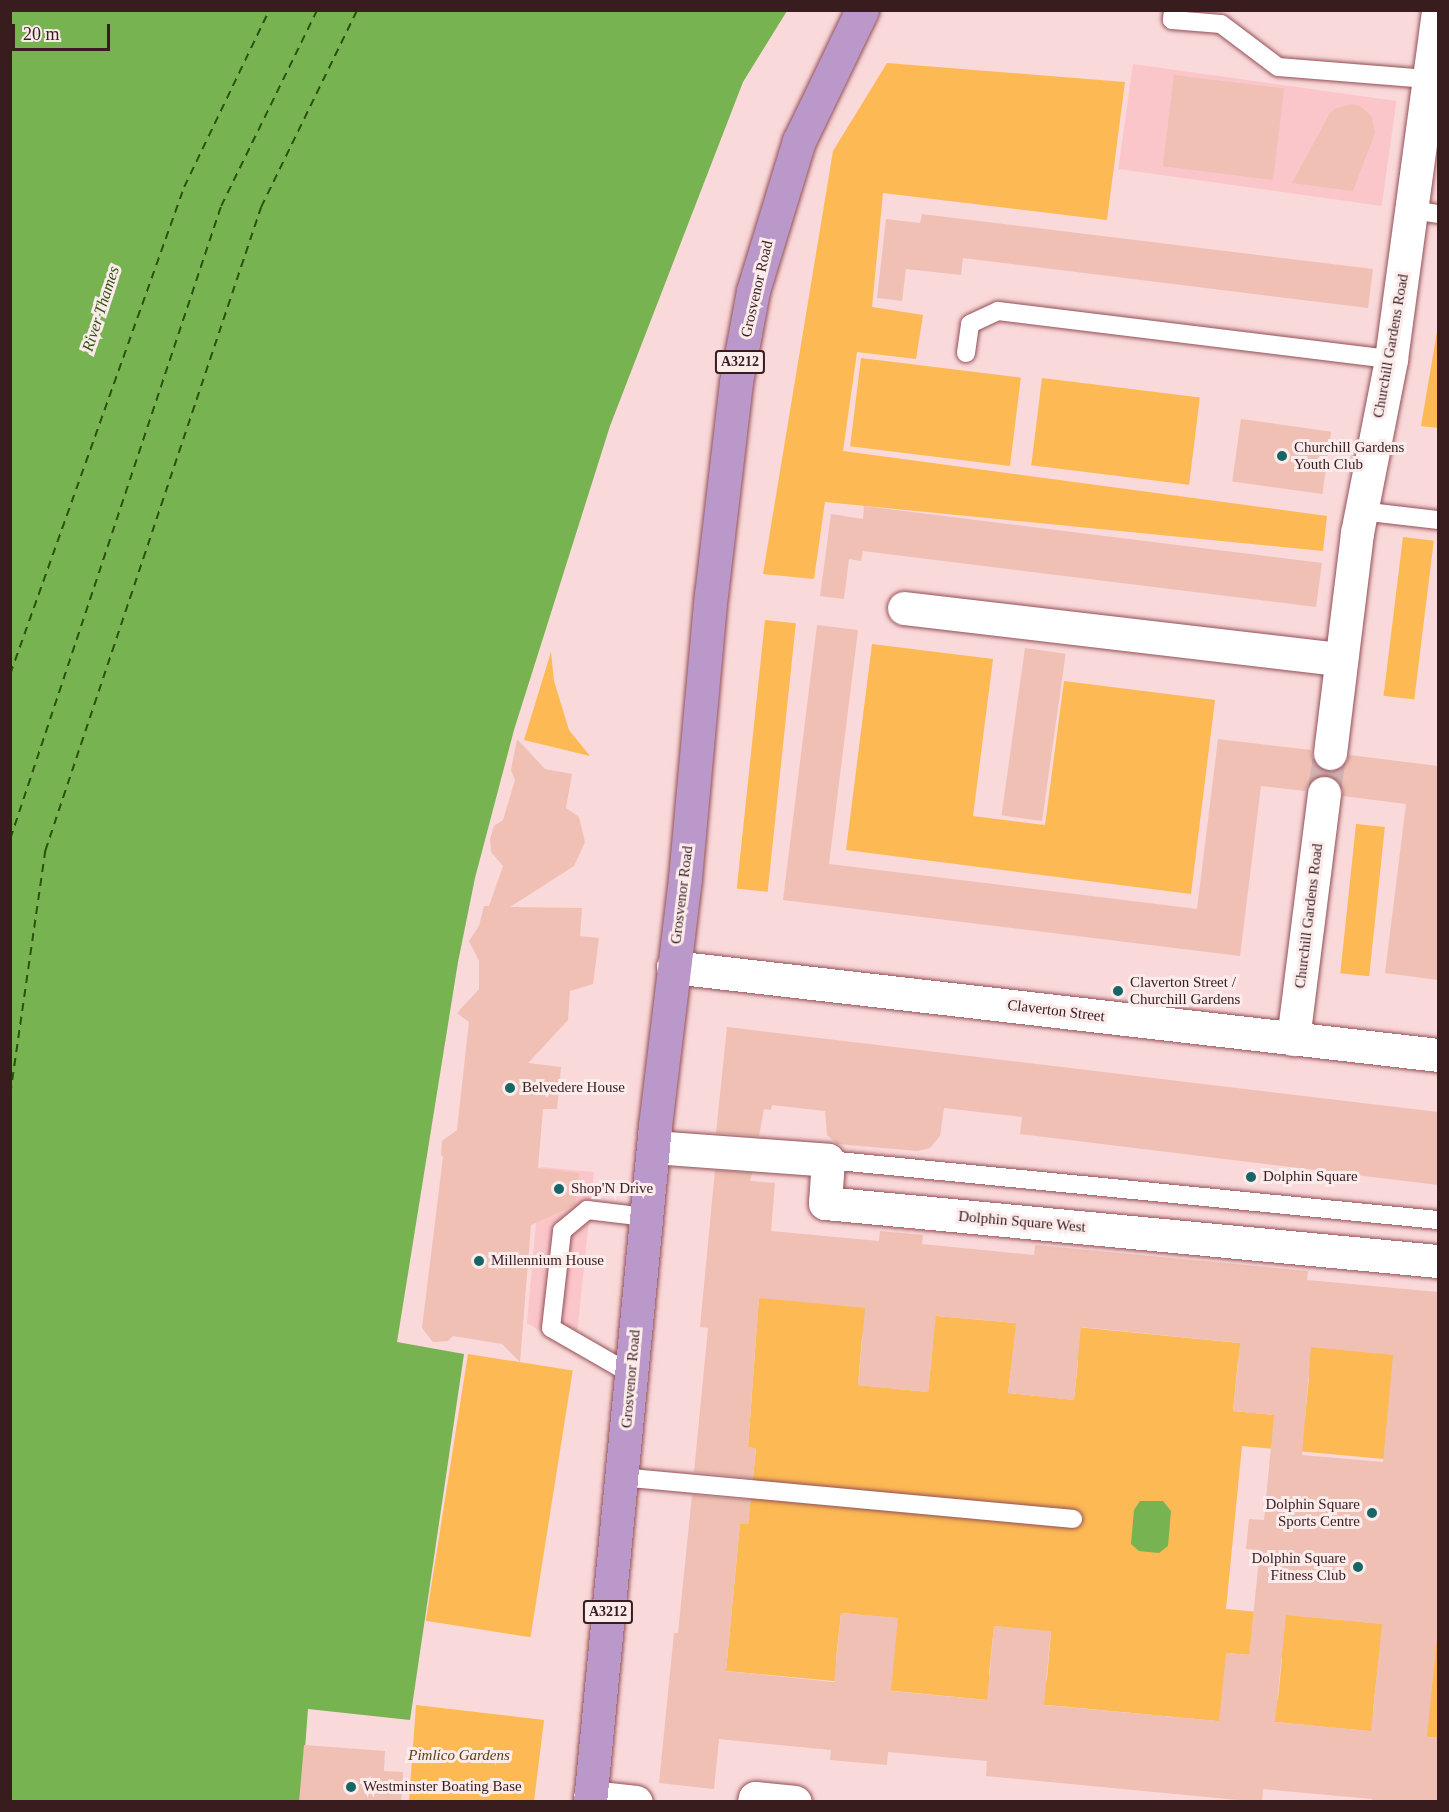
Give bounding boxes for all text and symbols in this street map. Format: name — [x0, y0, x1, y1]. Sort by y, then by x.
scale bar — [15, 12, 112, 50]
text: 20 m — [23, 24, 60, 44]
street label: Grosvenor Road — [737, 239, 777, 339]
water label: River Thames — [78, 264, 124, 354]
street label: Churchill Gardens Road — [1369, 273, 1413, 419]
road number: A3212 — [714, 351, 766, 373]
place label: Churchill Gardens Youth Club — [1294, 438, 1404, 473]
marker: Churchill Gardens Youth Club — [1275, 449, 1289, 463]
street label: Churchill Gardens Road — [1291, 843, 1327, 989]
street label: Grosvenor Road — [667, 845, 697, 945]
place label: Claverton Street / Churchill Gardens — [1130, 973, 1240, 1008]
marker: Claverton Street / Churchill Gardens — [1111, 984, 1125, 998]
street label: Claverton Street — [1006, 996, 1106, 1026]
place label: Belvedere House — [522, 1079, 625, 1097]
marker: Belvedere House — [503, 1081, 517, 1095]
place label: Dolphin Square — [1263, 1168, 1358, 1186]
marker: Dolphin Square — [1244, 1170, 1258, 1184]
place label: Shop'N Drive — [571, 1180, 653, 1198]
marker: Shop'N Drive — [552, 1182, 566, 1196]
street label: Dolphin Square West — [957, 1207, 1087, 1237]
place label: Millennium House — [491, 1252, 604, 1270]
marker: Millennium House — [472, 1254, 486, 1268]
street label: Grosvenor Road — [618, 1329, 644, 1429]
place label: Dolphin Square Sports Centre — [1265, 1495, 1360, 1530]
marker: Dolphin Square Sports Centre — [1365, 1506, 1379, 1520]
place label: Dolphin Square Fitness Club — [1251, 1549, 1346, 1584]
marker: Dolphin Square Fitness Club — [1351, 1560, 1365, 1574]
road number: A3212 — [582, 1601, 634, 1623]
park label: Pimlico Gardens — [408, 1747, 510, 1765]
place label: Westminster Boating Base — [363, 1778, 522, 1796]
marker: Westminster Boating Base — [344, 1780, 358, 1794]

